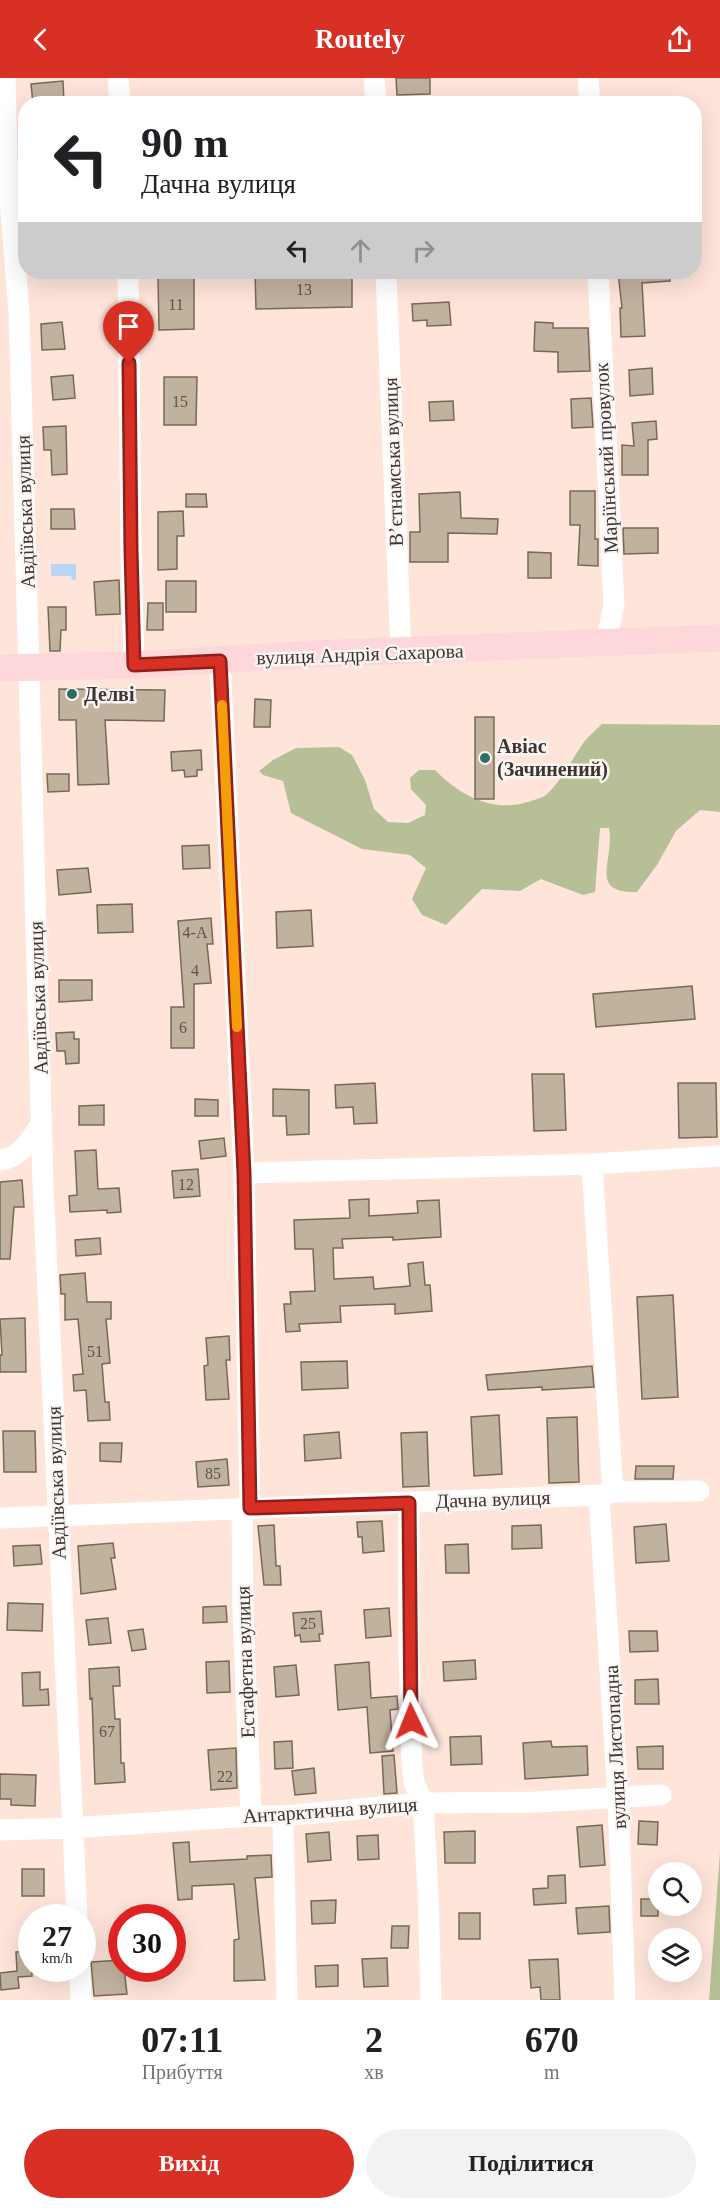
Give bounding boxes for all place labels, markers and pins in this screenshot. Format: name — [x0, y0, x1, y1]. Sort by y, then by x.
pin — [103, 301, 154, 363]
place label: Делві — [84, 683, 135, 706]
marker: Делві — [65, 687, 79, 701]
place label: Авіас (Зачинений) — [497, 735, 608, 781]
marker: Авіас (Зачинений) — [478, 751, 492, 765]

